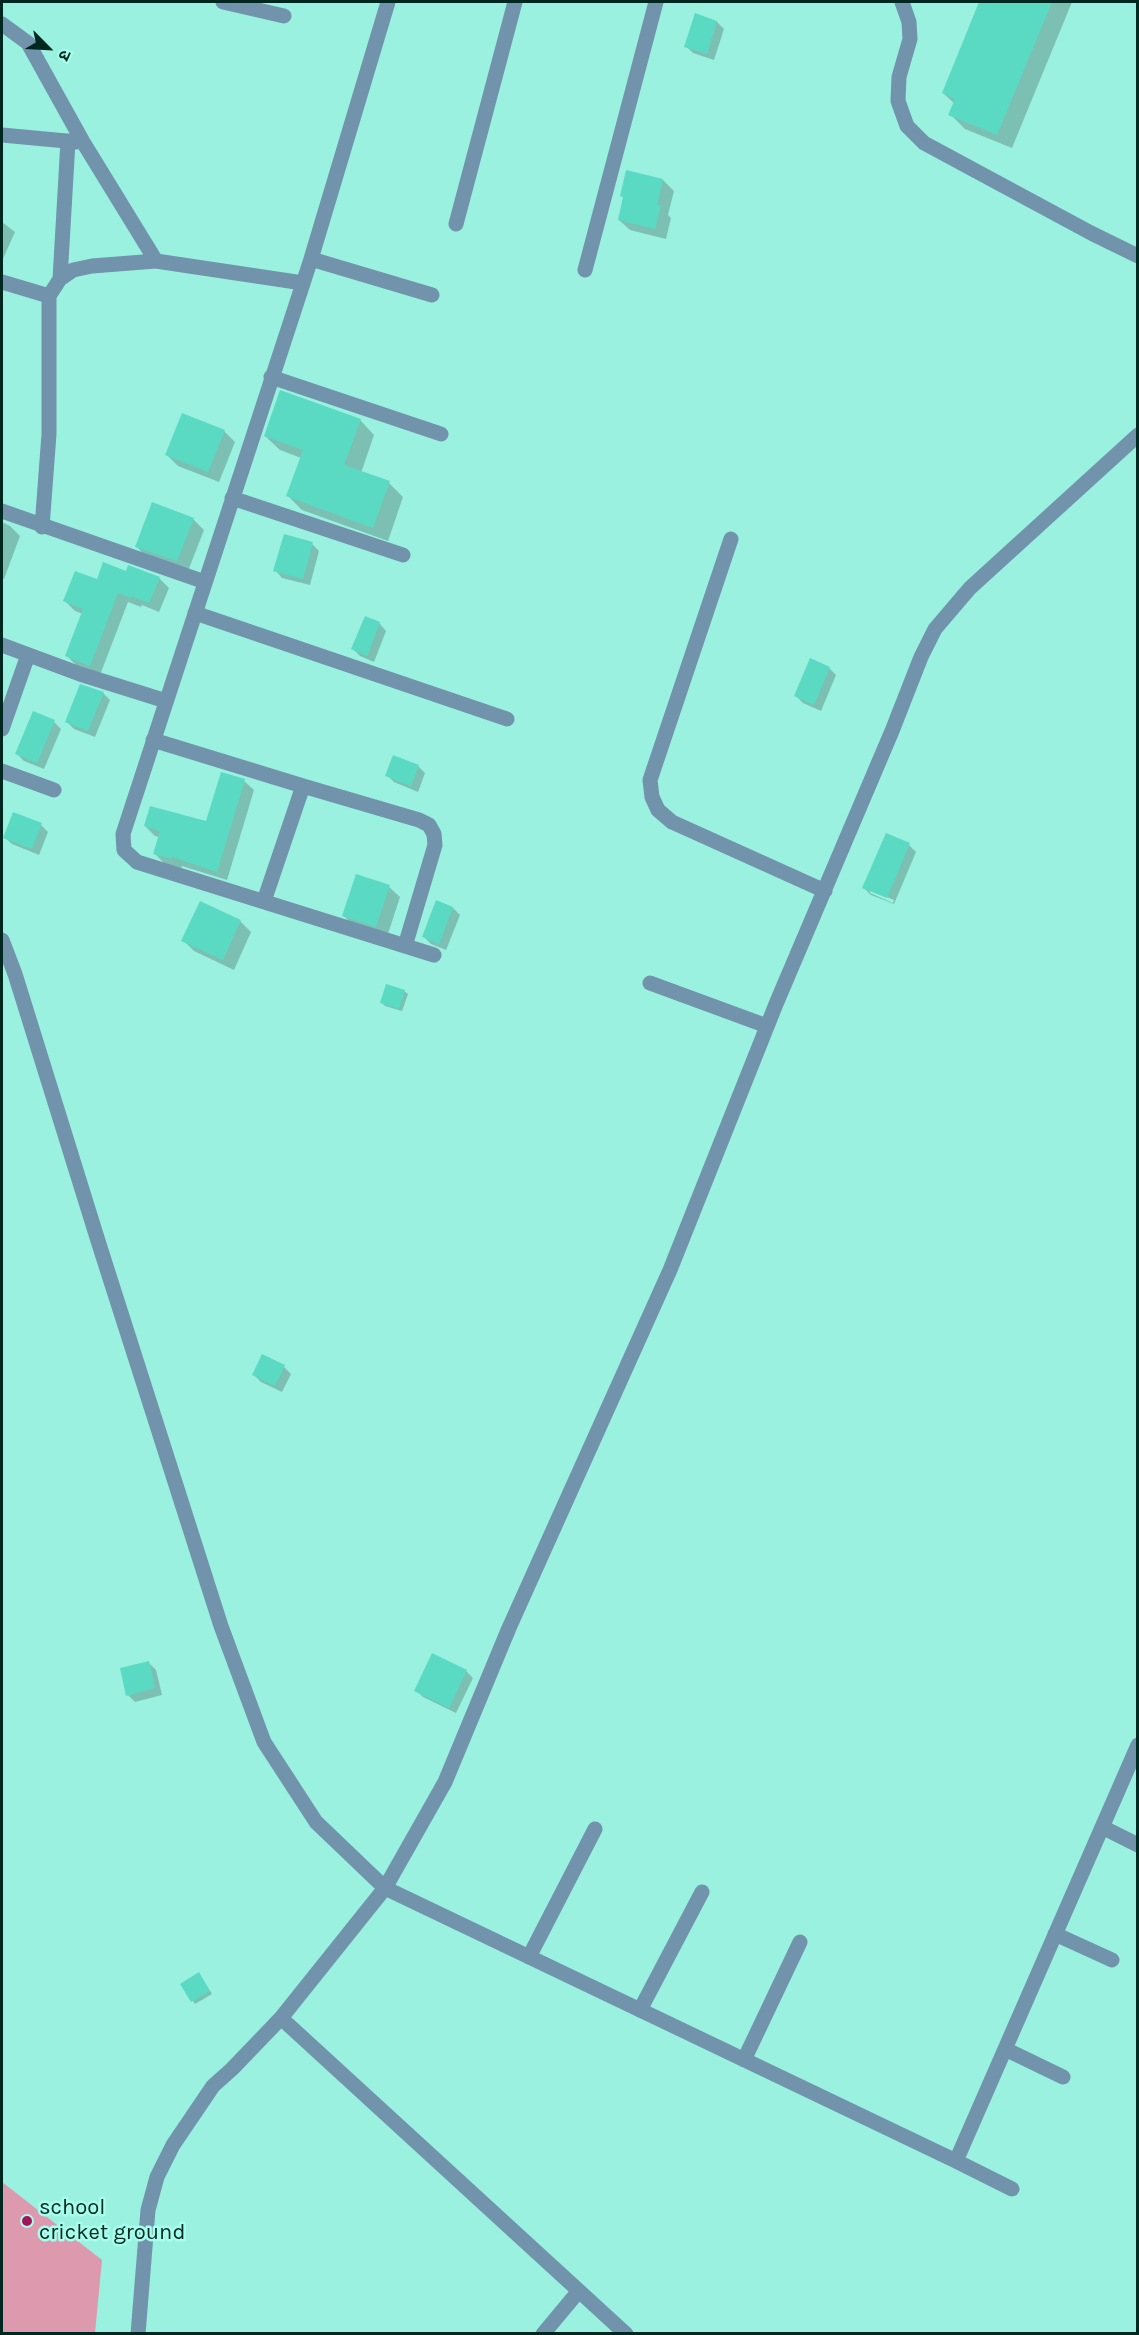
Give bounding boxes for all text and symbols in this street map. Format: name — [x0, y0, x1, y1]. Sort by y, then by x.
north arrow — [18, 18, 78, 78]
text: उ — [54, 47, 75, 64]
place label: school cricket ground — [39, 2195, 185, 2246]
marker: school cricket ground — [20, 2214, 34, 2228]

